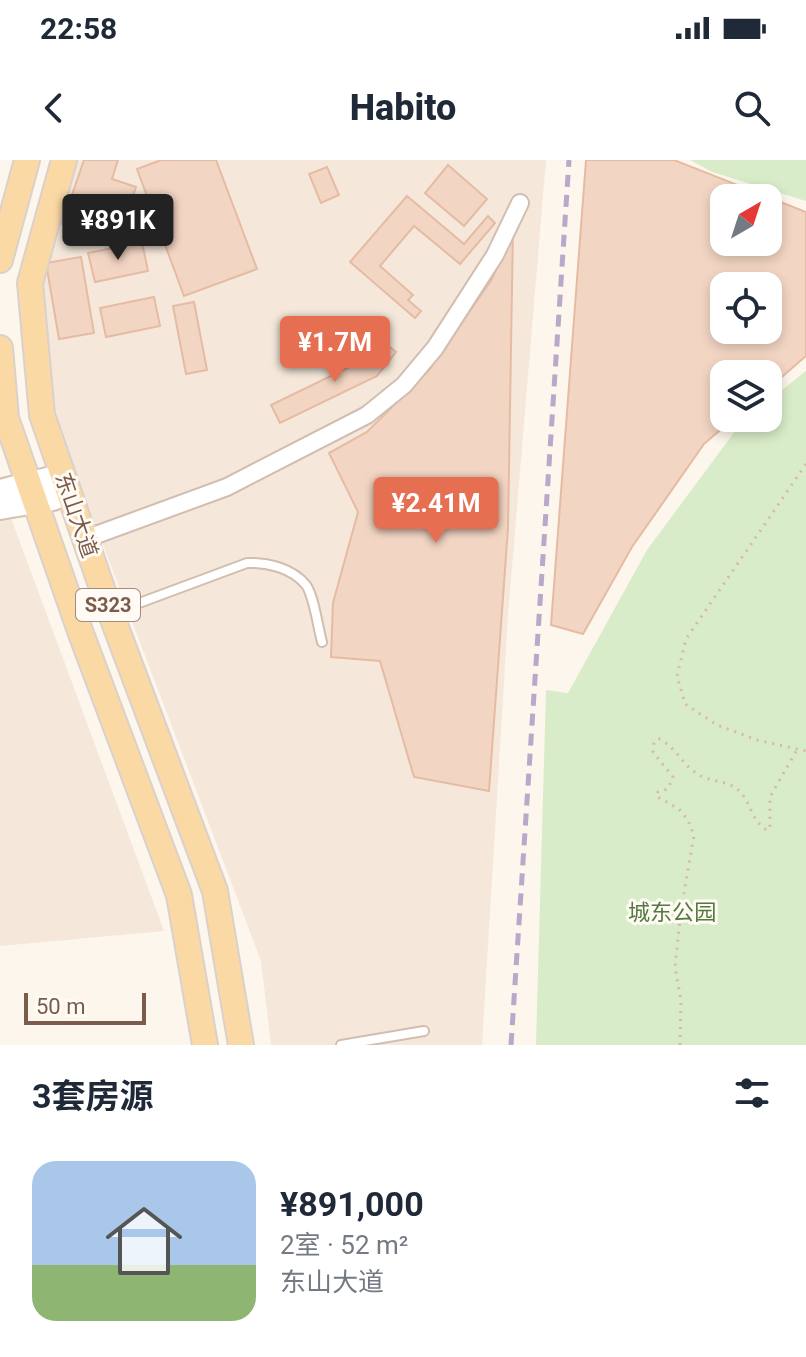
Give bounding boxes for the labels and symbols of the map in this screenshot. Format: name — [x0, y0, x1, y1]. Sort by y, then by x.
north arrow — [710, 184, 782, 256]
pin: ¥891K — [62, 194, 174, 262]
pin: ¥1.7M — [279, 316, 391, 384]
street label: 东山大道 — [50, 469, 103, 561]
pin: ¥2.41M — [371, 477, 501, 545]
road number: S323 — [76, 589, 140, 621]
park label: 城东公园 — [628, 900, 716, 925]
scale bar — [24, 989, 146, 1025]

